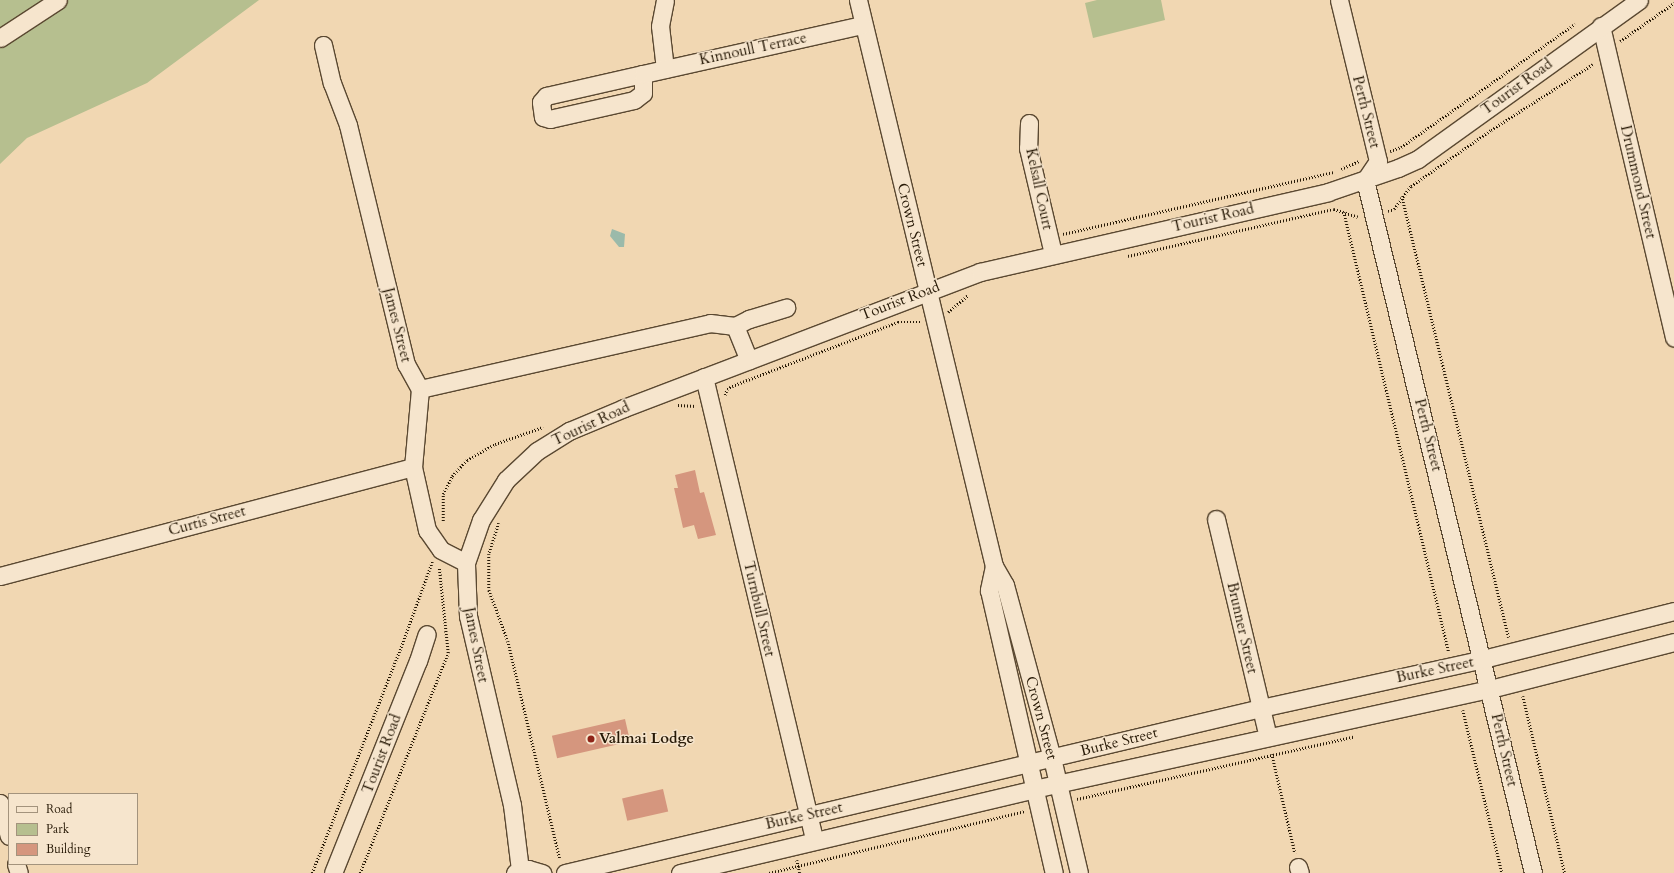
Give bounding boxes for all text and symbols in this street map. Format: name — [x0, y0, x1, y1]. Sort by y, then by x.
street label: Kinnoull Terrace — [698, 29, 808, 69]
street label: Tourist Road — [1478, 55, 1556, 119]
street label: Perth Street — [1348, 74, 1384, 150]
street label: Drummond Street — [1616, 123, 1660, 241]
street label: Kelsall Court — [1022, 147, 1056, 231]
street label: Crown Street — [893, 181, 931, 269]
street label: Tourist Road — [1170, 200, 1256, 236]
street label: Tourist Road — [858, 278, 942, 324]
street label: James Street — [379, 286, 415, 364]
street label: Perth Street — [1410, 397, 1446, 473]
street label: Tourist Road — [549, 398, 633, 450]
street label: Curtis Street — [166, 502, 248, 540]
street label: Turnbull Street — [739, 560, 779, 658]
street label: Brunner Street — [1223, 580, 1261, 676]
street label: James Street — [460, 606, 492, 684]
street label: Burke Street — [1395, 653, 1475, 687]
street label: Crown Street — [1021, 674, 1061, 762]
street label: Tourist Road — [359, 712, 405, 796]
street label: Perth Street — [1487, 712, 1521, 788]
street label: Burke Street — [1079, 724, 1159, 760]
place label: Valmai Lodge — [599, 730, 694, 748]
marker: Valmai Lodge — [586, 734, 596, 744]
legend — [8, 793, 138, 865]
street label: Burke Street — [764, 798, 844, 834]
text: Road — [46, 801, 72, 817]
text: Park — [46, 821, 69, 837]
text: Building — [46, 841, 90, 857]

